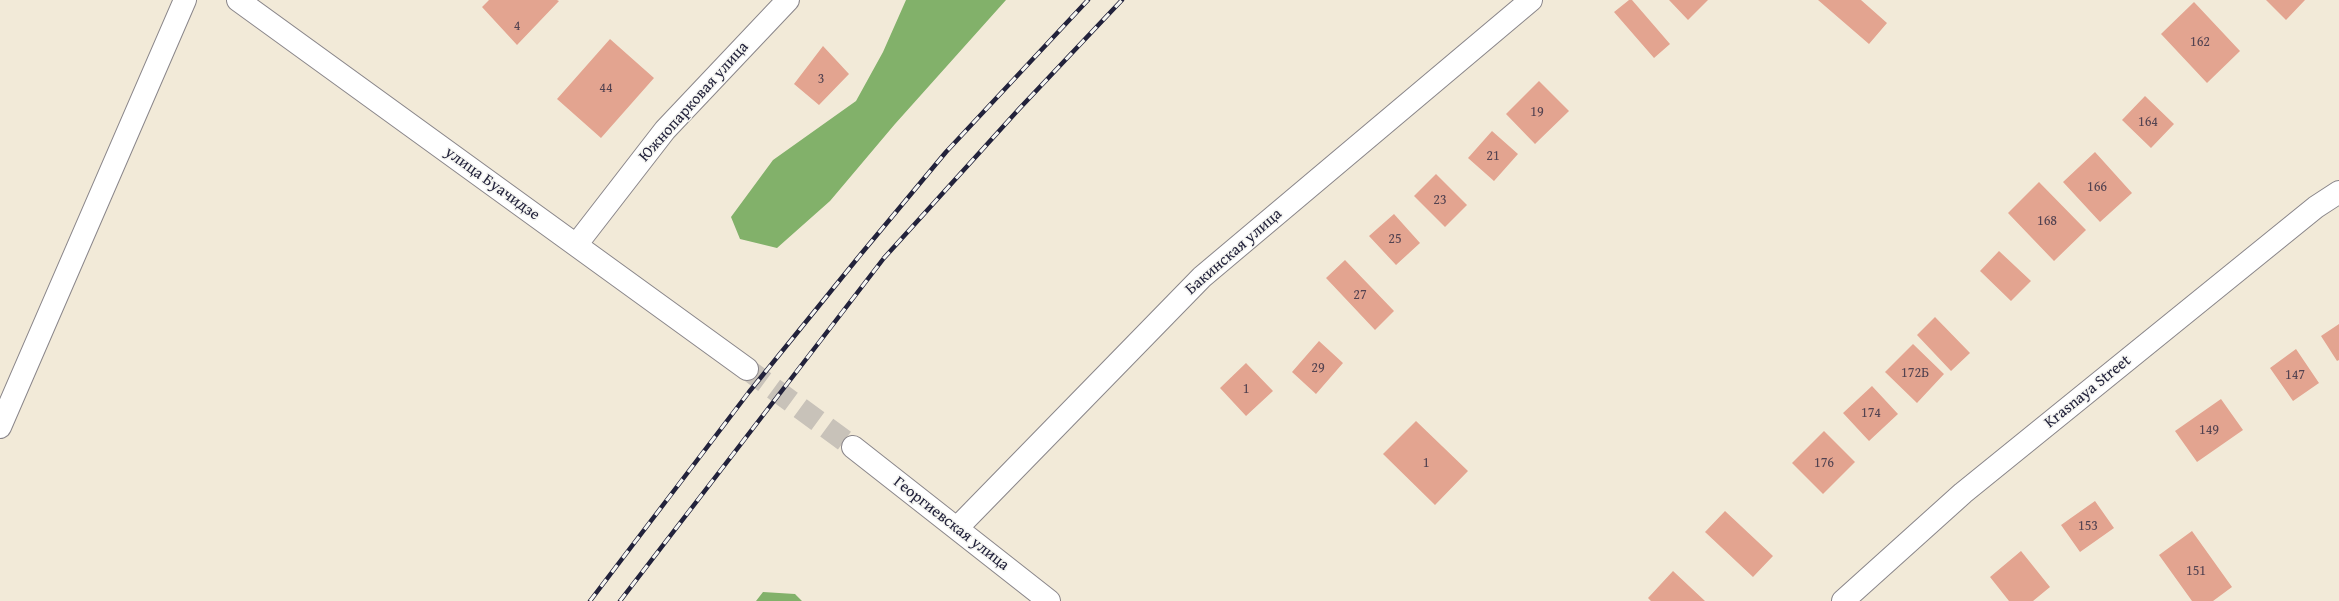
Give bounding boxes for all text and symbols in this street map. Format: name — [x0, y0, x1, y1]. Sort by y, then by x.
house number: 4 — [514, 18, 520, 34]
house number: 162 — [2190, 34, 2210, 50]
street label: Южнопарковая улица — [635, 38, 753, 166]
house number: 3 — [818, 71, 824, 87]
house number: 44 — [599, 80, 613, 96]
house number: 19 — [1530, 104, 1544, 120]
house number: 164 — [2138, 114, 2158, 130]
street label: улица Буачидзе — [441, 143, 543, 225]
house number: 21 — [1486, 148, 1500, 164]
house number: 166 — [2087, 179, 2107, 195]
house number: 23 — [1433, 192, 1447, 208]
street label: Бакинская улица — [1182, 205, 1286, 299]
house number: 168 — [2037, 213, 2057, 229]
house number: 25 — [1388, 231, 1402, 247]
house number: 27 — [1353, 287, 1367, 303]
street label: Krasnaya Street — [2041, 351, 2135, 433]
house number: 29 — [1311, 360, 1325, 376]
house number: 172Б — [1901, 365, 1929, 381]
house number: 147 — [2285, 367, 2305, 383]
house number: 1 — [1243, 381, 1249, 397]
house number: 174 — [1861, 405, 1881, 421]
house number: 149 — [2199, 422, 2219, 438]
house number: 1 — [1423, 455, 1429, 471]
house number: 176 — [1814, 455, 1834, 471]
street label: Георгиевская улица — [889, 473, 1013, 575]
house number: 153 — [2078, 518, 2098, 534]
house number: 151 — [2186, 563, 2206, 579]

